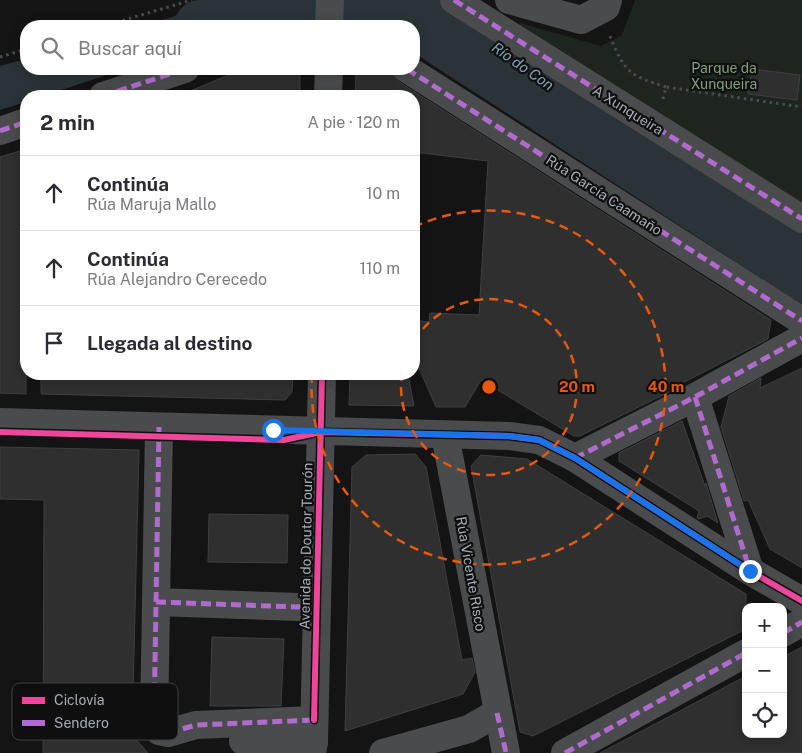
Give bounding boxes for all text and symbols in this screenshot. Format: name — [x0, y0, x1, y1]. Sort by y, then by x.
search box — [20, 20, 420, 75]
icon: search — [38, 34, 66, 62]
text: Buscar aquí — [78, 37, 182, 59]
water label: Río do Con — [489, 38, 557, 94]
park label: Parque da Xunqueira — [691, 60, 757, 92]
street label: A Xunqueira — [590, 82, 666, 138]
text: 2 min — [40, 110, 95, 135]
text: A pie · 120 m — [307, 113, 400, 132]
street label: Rúa García Caamaño — [543, 152, 665, 238]
text: Continúa — [87, 173, 169, 195]
icon: ahead — [40, 179, 68, 207]
text: 10 m — [366, 184, 400, 203]
text: Rúa Maruja Mallo — [87, 195, 216, 214]
text: Continúa — [87, 248, 169, 270]
icon: ahead — [40, 254, 68, 282]
text: 110 m — [359, 259, 400, 278]
text: Rúa Alejandro Cerecedo — [87, 270, 267, 289]
icon: arrive — [40, 329, 68, 357]
text: Llegada al destino — [87, 332, 252, 354]
centre of rings — [480, 378, 498, 396]
text: 20 m — [559, 378, 595, 395]
text: 40 m — [648, 378, 684, 395]
route start — [262, 419, 285, 442]
street label: Avenida do Doutor Tourón — [297, 462, 315, 630]
street label: Rúa Vicente Risco — [453, 515, 489, 633]
route end — [739, 560, 762, 583]
map controls — [742, 603, 787, 738]
button: + — [742, 603, 787, 648]
button: − — [742, 648, 787, 693]
legend — [12, 683, 178, 740]
text: Ciclovía — [54, 692, 104, 708]
button: locate — [742, 693, 787, 738]
text: Sendero — [54, 715, 109, 731]

